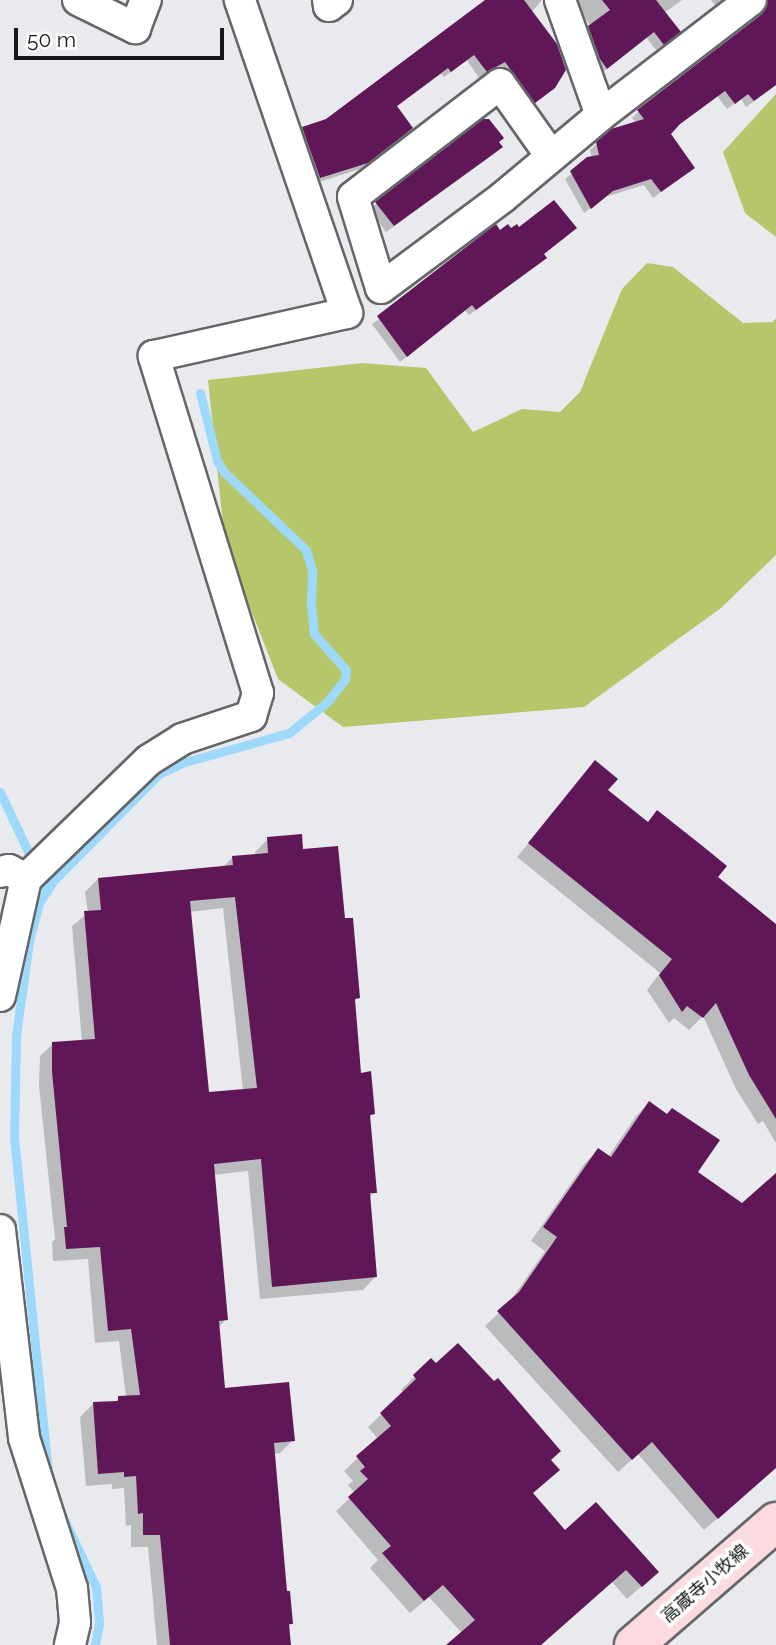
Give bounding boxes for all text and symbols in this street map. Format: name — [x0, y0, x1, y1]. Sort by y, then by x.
scale bar — [18, 14, 228, 58]
text: 50 m — [27, 27, 76, 52]
street label: 高蔵寺小牧線 — [657, 1540, 753, 1628]

